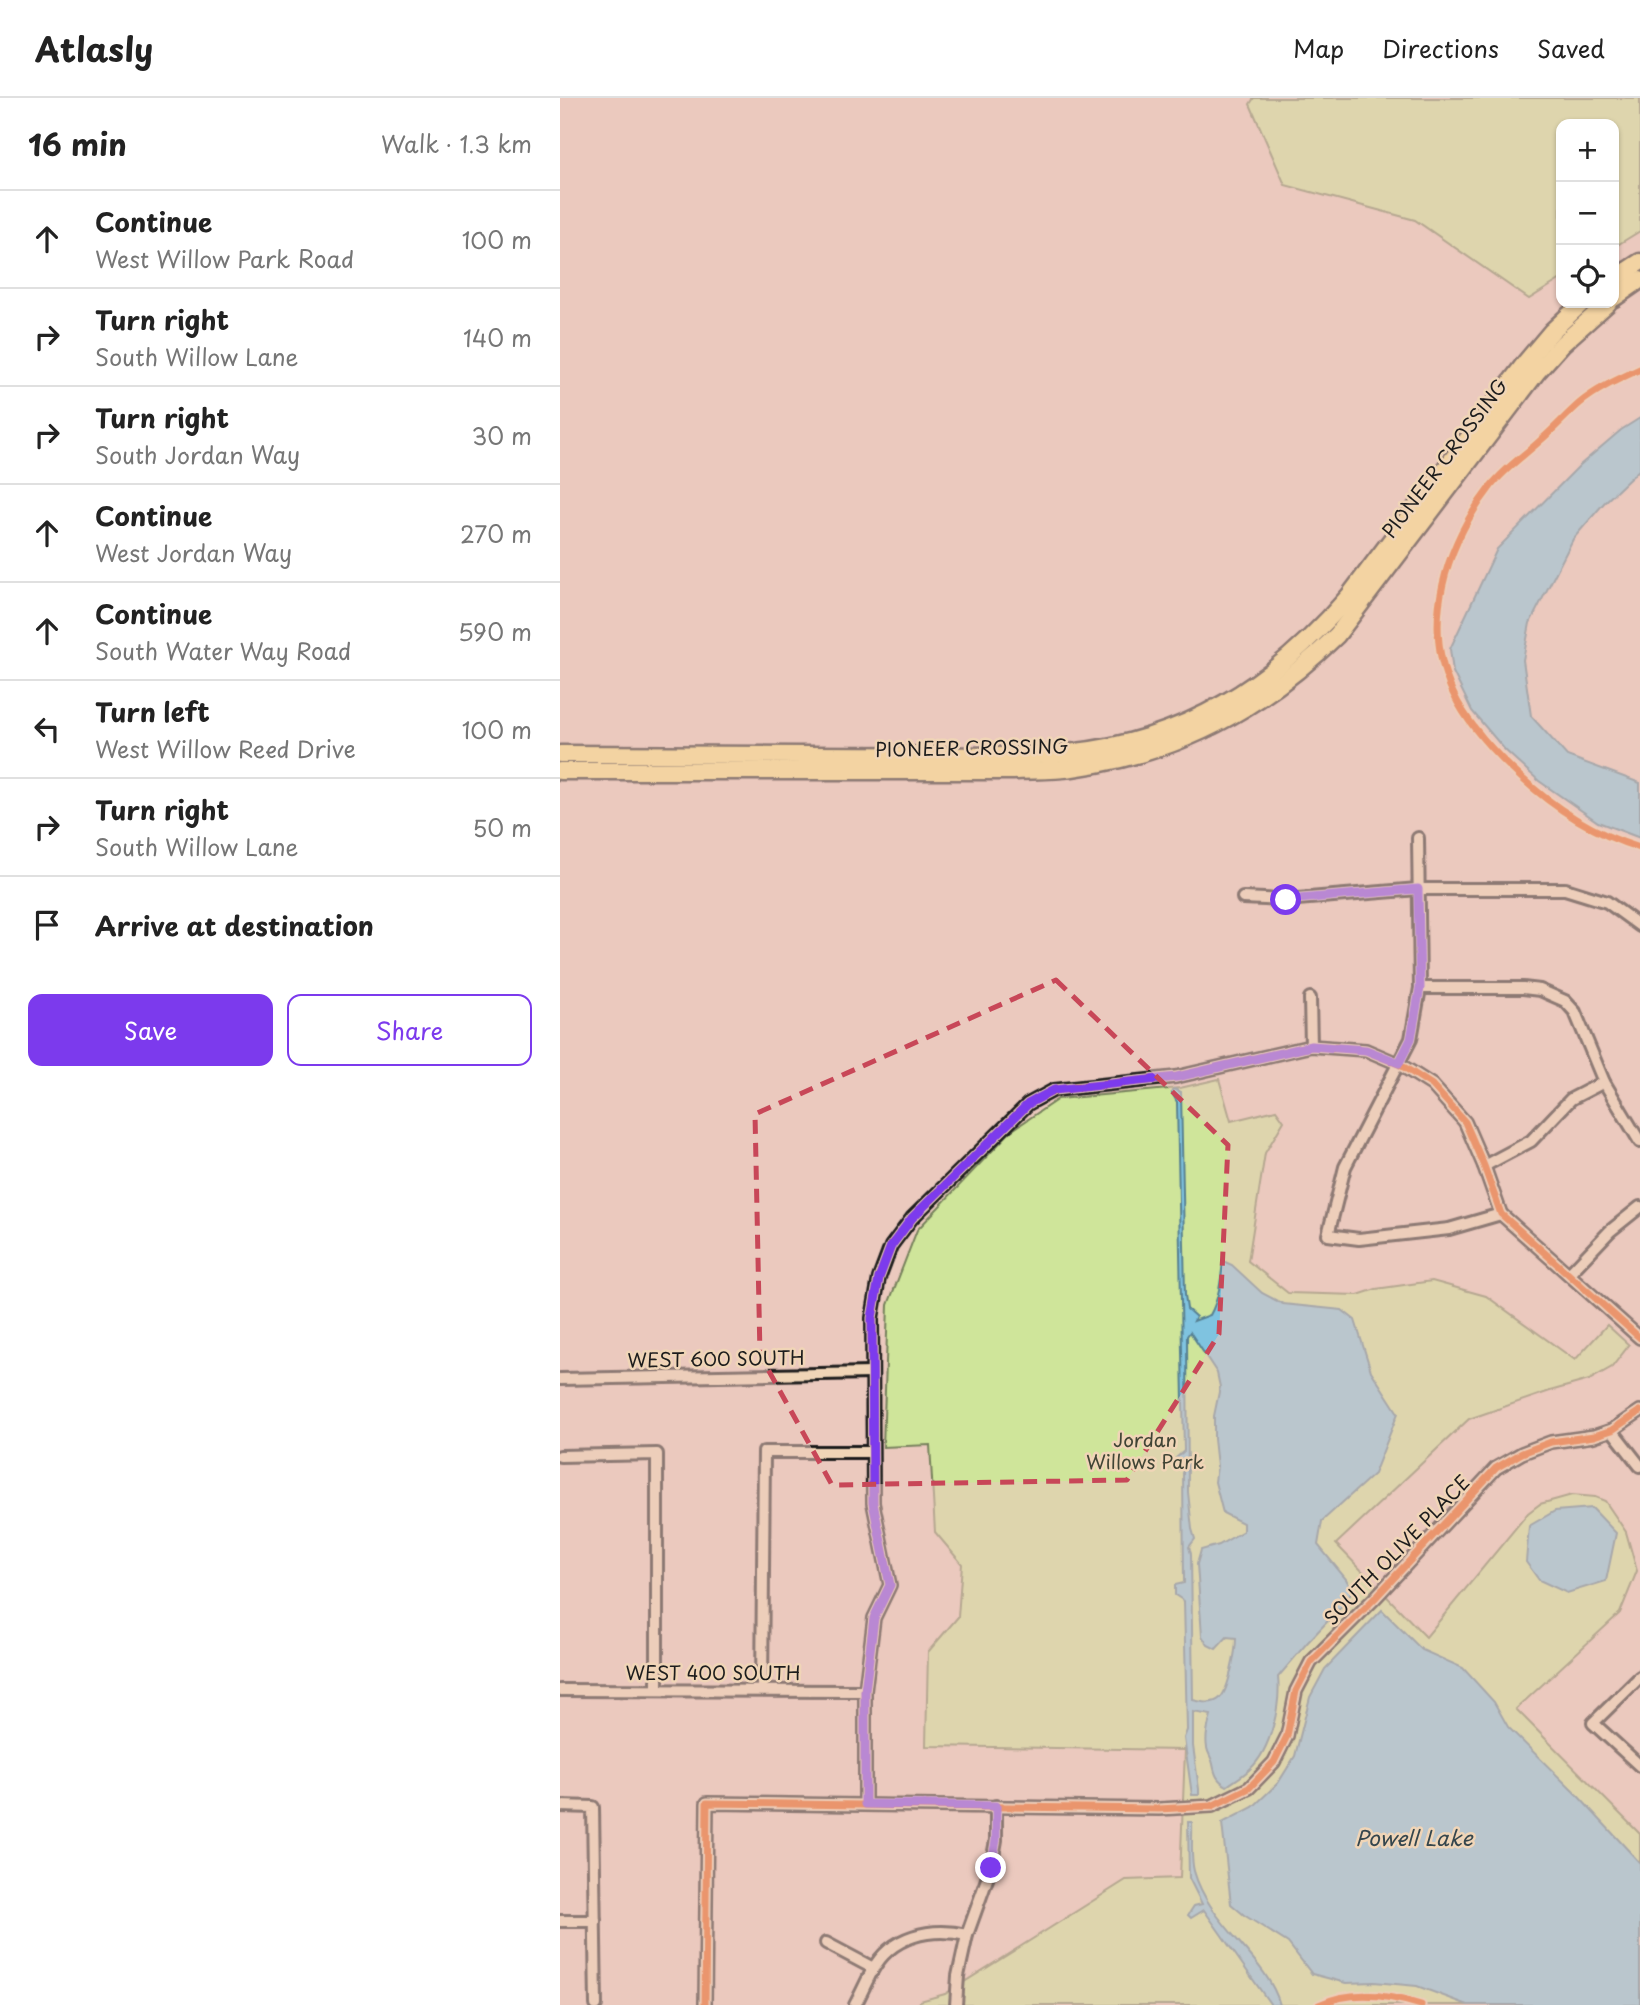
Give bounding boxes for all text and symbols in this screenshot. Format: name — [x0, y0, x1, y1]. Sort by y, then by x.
text: Atlasly — [35, 23, 153, 73]
text: Map — [1293, 30, 1344, 66]
text: Directions — [1382, 30, 1499, 66]
text: Saved — [1537, 30, 1605, 66]
map controls — [1556, 119, 1619, 308]
button: + — [1556, 119, 1619, 182]
text: 16 min — [28, 121, 127, 166]
text: Walk · 1.3 km — [381, 126, 532, 161]
button: − — [1556, 182, 1619, 245]
text: Continue — [95, 202, 212, 241]
icon: ahead — [28, 220, 66, 258]
text: 100 m — [462, 222, 532, 257]
text: West Willow Park Road — [95, 241, 354, 276]
button: locate — [1556, 245, 1619, 308]
text: Turn right — [95, 300, 229, 339]
icon: right — [28, 318, 66, 356]
text: 140 m — [463, 320, 532, 355]
text: South Willow Lane — [95, 339, 298, 374]
street label: PIONEER CROSSING — [1375, 372, 1514, 543]
text: Turn right — [95, 398, 229, 437]
icon: right — [28, 416, 66, 454]
text: 30 m — [471, 418, 532, 453]
text: South Jordan Way — [95, 437, 300, 472]
text: Continue — [95, 496, 212, 535]
icon: ahead — [28, 514, 66, 552]
text: 270 m — [460, 516, 532, 551]
text: West Jordan Way — [95, 535, 292, 570]
text: Continue — [95, 594, 212, 633]
icon: ahead — [28, 612, 66, 650]
text: 590 m — [458, 614, 532, 649]
text: South Water Way Road — [95, 633, 351, 668]
text: Turn left — [95, 692, 210, 731]
icon: left — [28, 710, 66, 748]
text: 100 m — [462, 712, 532, 747]
text: West Willow Reed Drive — [95, 731, 356, 766]
street label: PIONEER CROSSING — [875, 731, 1069, 763]
text: Turn right — [95, 790, 229, 829]
icon: right — [28, 808, 66, 846]
text: 50 m — [472, 810, 532, 845]
text: South Willow Lane — [95, 829, 298, 864]
route start — [1270, 884, 1301, 915]
icon: arrive — [28, 906, 66, 944]
text: Arrive at destination — [95, 906, 374, 945]
button: Save — [28, 994, 273, 1066]
button: Share — [287, 994, 532, 1066]
street label: WEST 600 SOUTH — [627, 1342, 805, 1374]
park label: Jordan Willows Park — [1086, 1425, 1204, 1475]
street label: SOUTH OLIVE PLACE — [1317, 1468, 1476, 1631]
street label: WEST 400 SOUTH — [625, 1658, 801, 1686]
water label: Powell Lake — [1355, 1821, 1474, 1853]
route end — [975, 1852, 1006, 1883]

